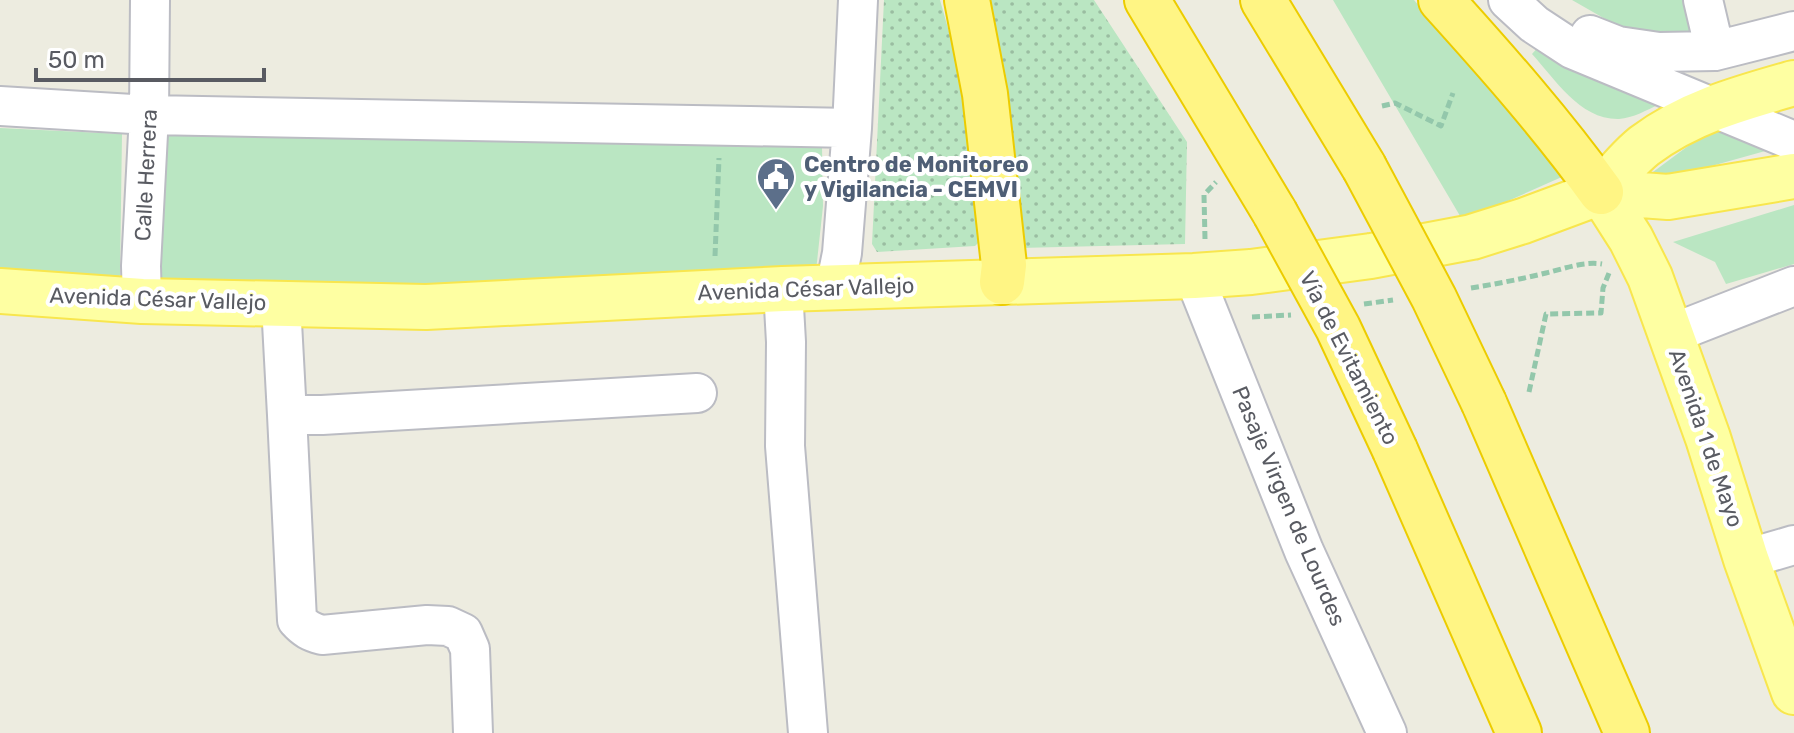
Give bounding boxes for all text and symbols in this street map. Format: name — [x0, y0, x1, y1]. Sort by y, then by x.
scale bar — [36, 32, 264, 82]
text: 50 m — [48, 46, 105, 74]
street label: Calle Herrera — [129, 108, 163, 242]
place label: Centro de Monitoreo y Vigilancia - CEMVI — [804, 151, 1029, 203]
public building icon: Centro de Monitoreo y Vigilancia - CEMVI — [755, 156, 797, 211]
street label: Vía de Evitamiento — [1294, 267, 1404, 449]
street label: Avenida César Vallejo — [697, 272, 915, 306]
street label: Avenida César Vallejo — [49, 282, 267, 316]
street label: Avenida 1 de Mayo — [1663, 345, 1749, 531]
street label: Pasaje Virgen de Lourdes — [1226, 382, 1352, 630]

